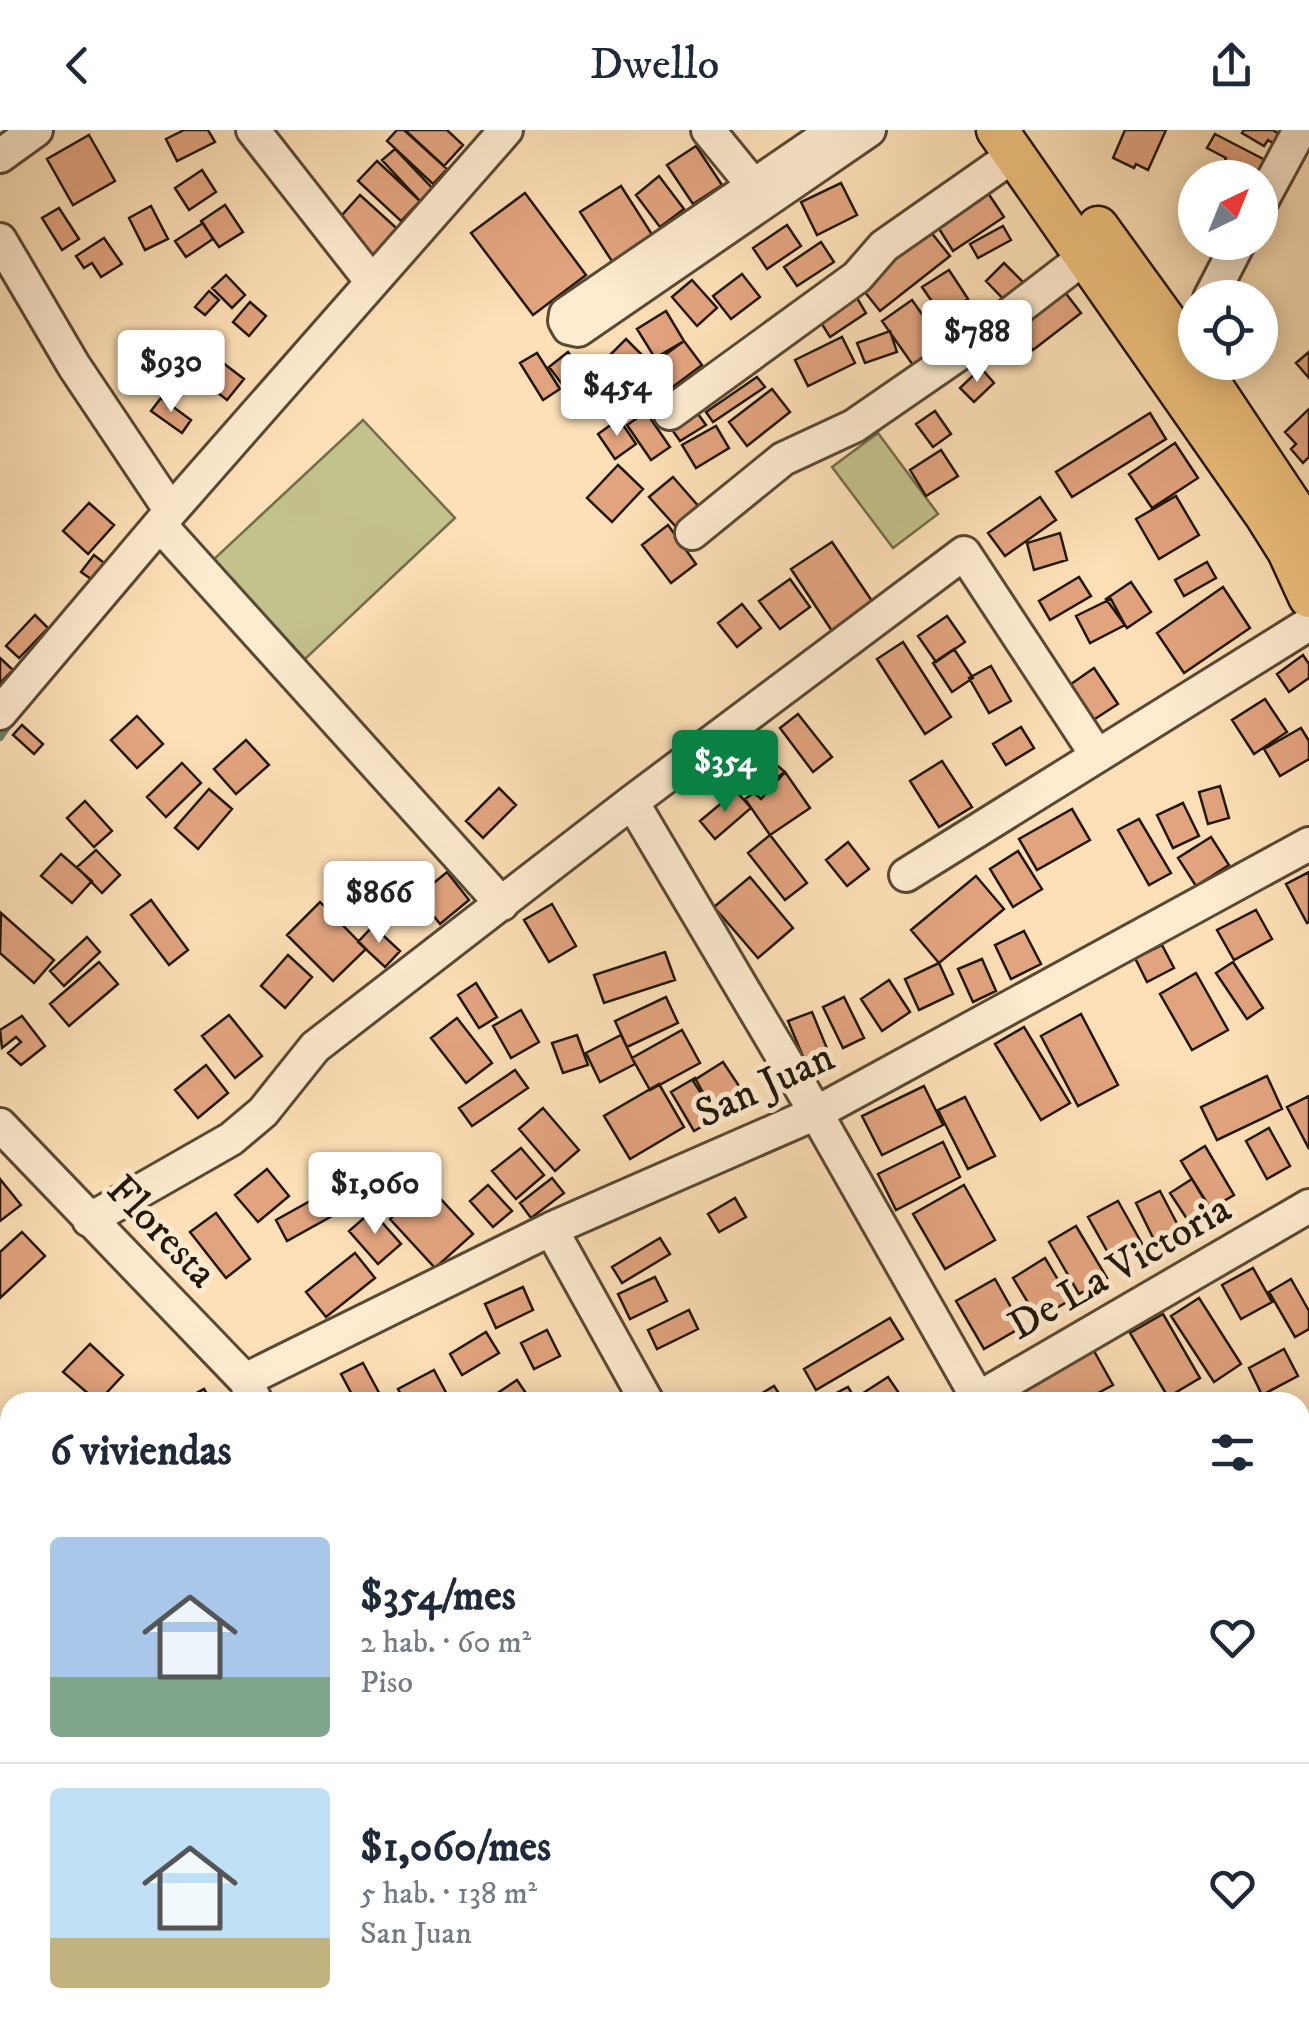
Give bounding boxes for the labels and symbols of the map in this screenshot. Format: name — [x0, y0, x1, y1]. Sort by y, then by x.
north arrow — [1178, 160, 1278, 260]
pin: $788 — [918, 300, 1036, 385]
pin: $930 — [112, 330, 230, 415]
pin: $454 — [558, 354, 676, 439]
pin: $354 — [666, 730, 784, 815]
pin: $866 — [320, 861, 438, 946]
street label: San Juan — [687, 1031, 843, 1141]
pin: $1,060 — [294, 1152, 456, 1237]
street label: Floresta — [95, 1165, 227, 1299]
street label: De La Victoria — [1000, 1183, 1241, 1353]

